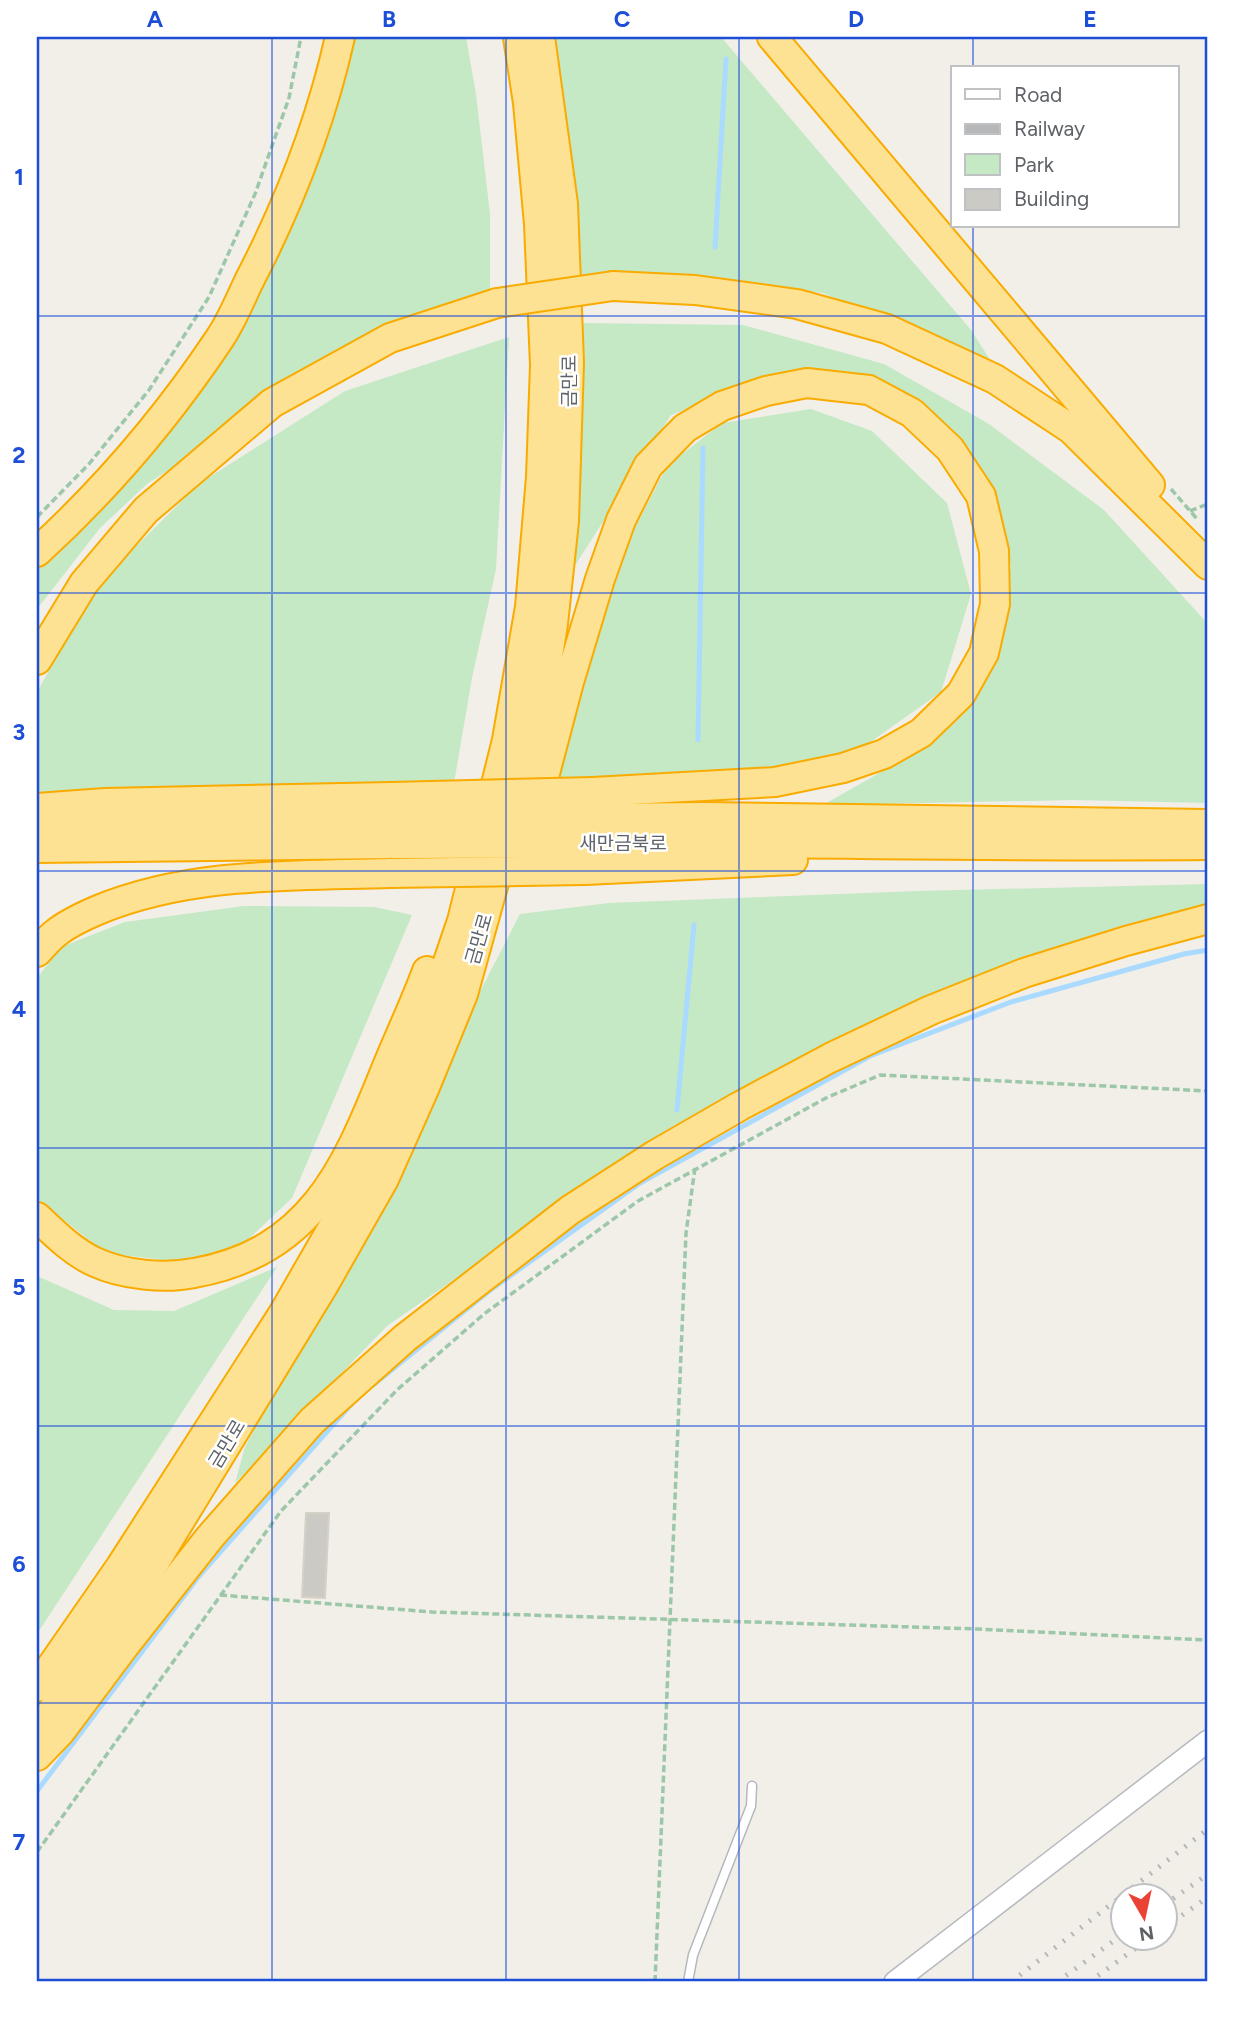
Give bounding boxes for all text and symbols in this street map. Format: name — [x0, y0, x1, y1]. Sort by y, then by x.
text: A — [147, 5, 164, 33]
text: B — [382, 5, 396, 33]
text: C — [614, 5, 631, 33]
text: D — [848, 5, 864, 33]
text: E — [1083, 5, 1097, 33]
legend — [951, 66, 1178, 228]
text: Road — [1014, 82, 1062, 107]
text: Railway — [1014, 116, 1085, 141]
text: Park — [1014, 152, 1055, 177]
text: 1 — [14, 163, 24, 191]
text: Building — [1014, 186, 1089, 211]
street label: 금만로 — [558, 355, 581, 407]
text: 2 — [12, 441, 26, 469]
text: 3 — [13, 718, 25, 746]
street label: 새만금북로 — [579, 832, 667, 855]
street label: 금만로 — [461, 911, 497, 967]
text: 4 — [12, 995, 26, 1023]
text: 5 — [12, 1273, 26, 1301]
street label: 금만로 — [204, 1416, 250, 1472]
text: 6 — [12, 1550, 26, 1578]
text: 7 — [13, 1828, 26, 1856]
north arrow — [1108, 1882, 1178, 1952]
text: N — [1138, 1921, 1156, 1946]

